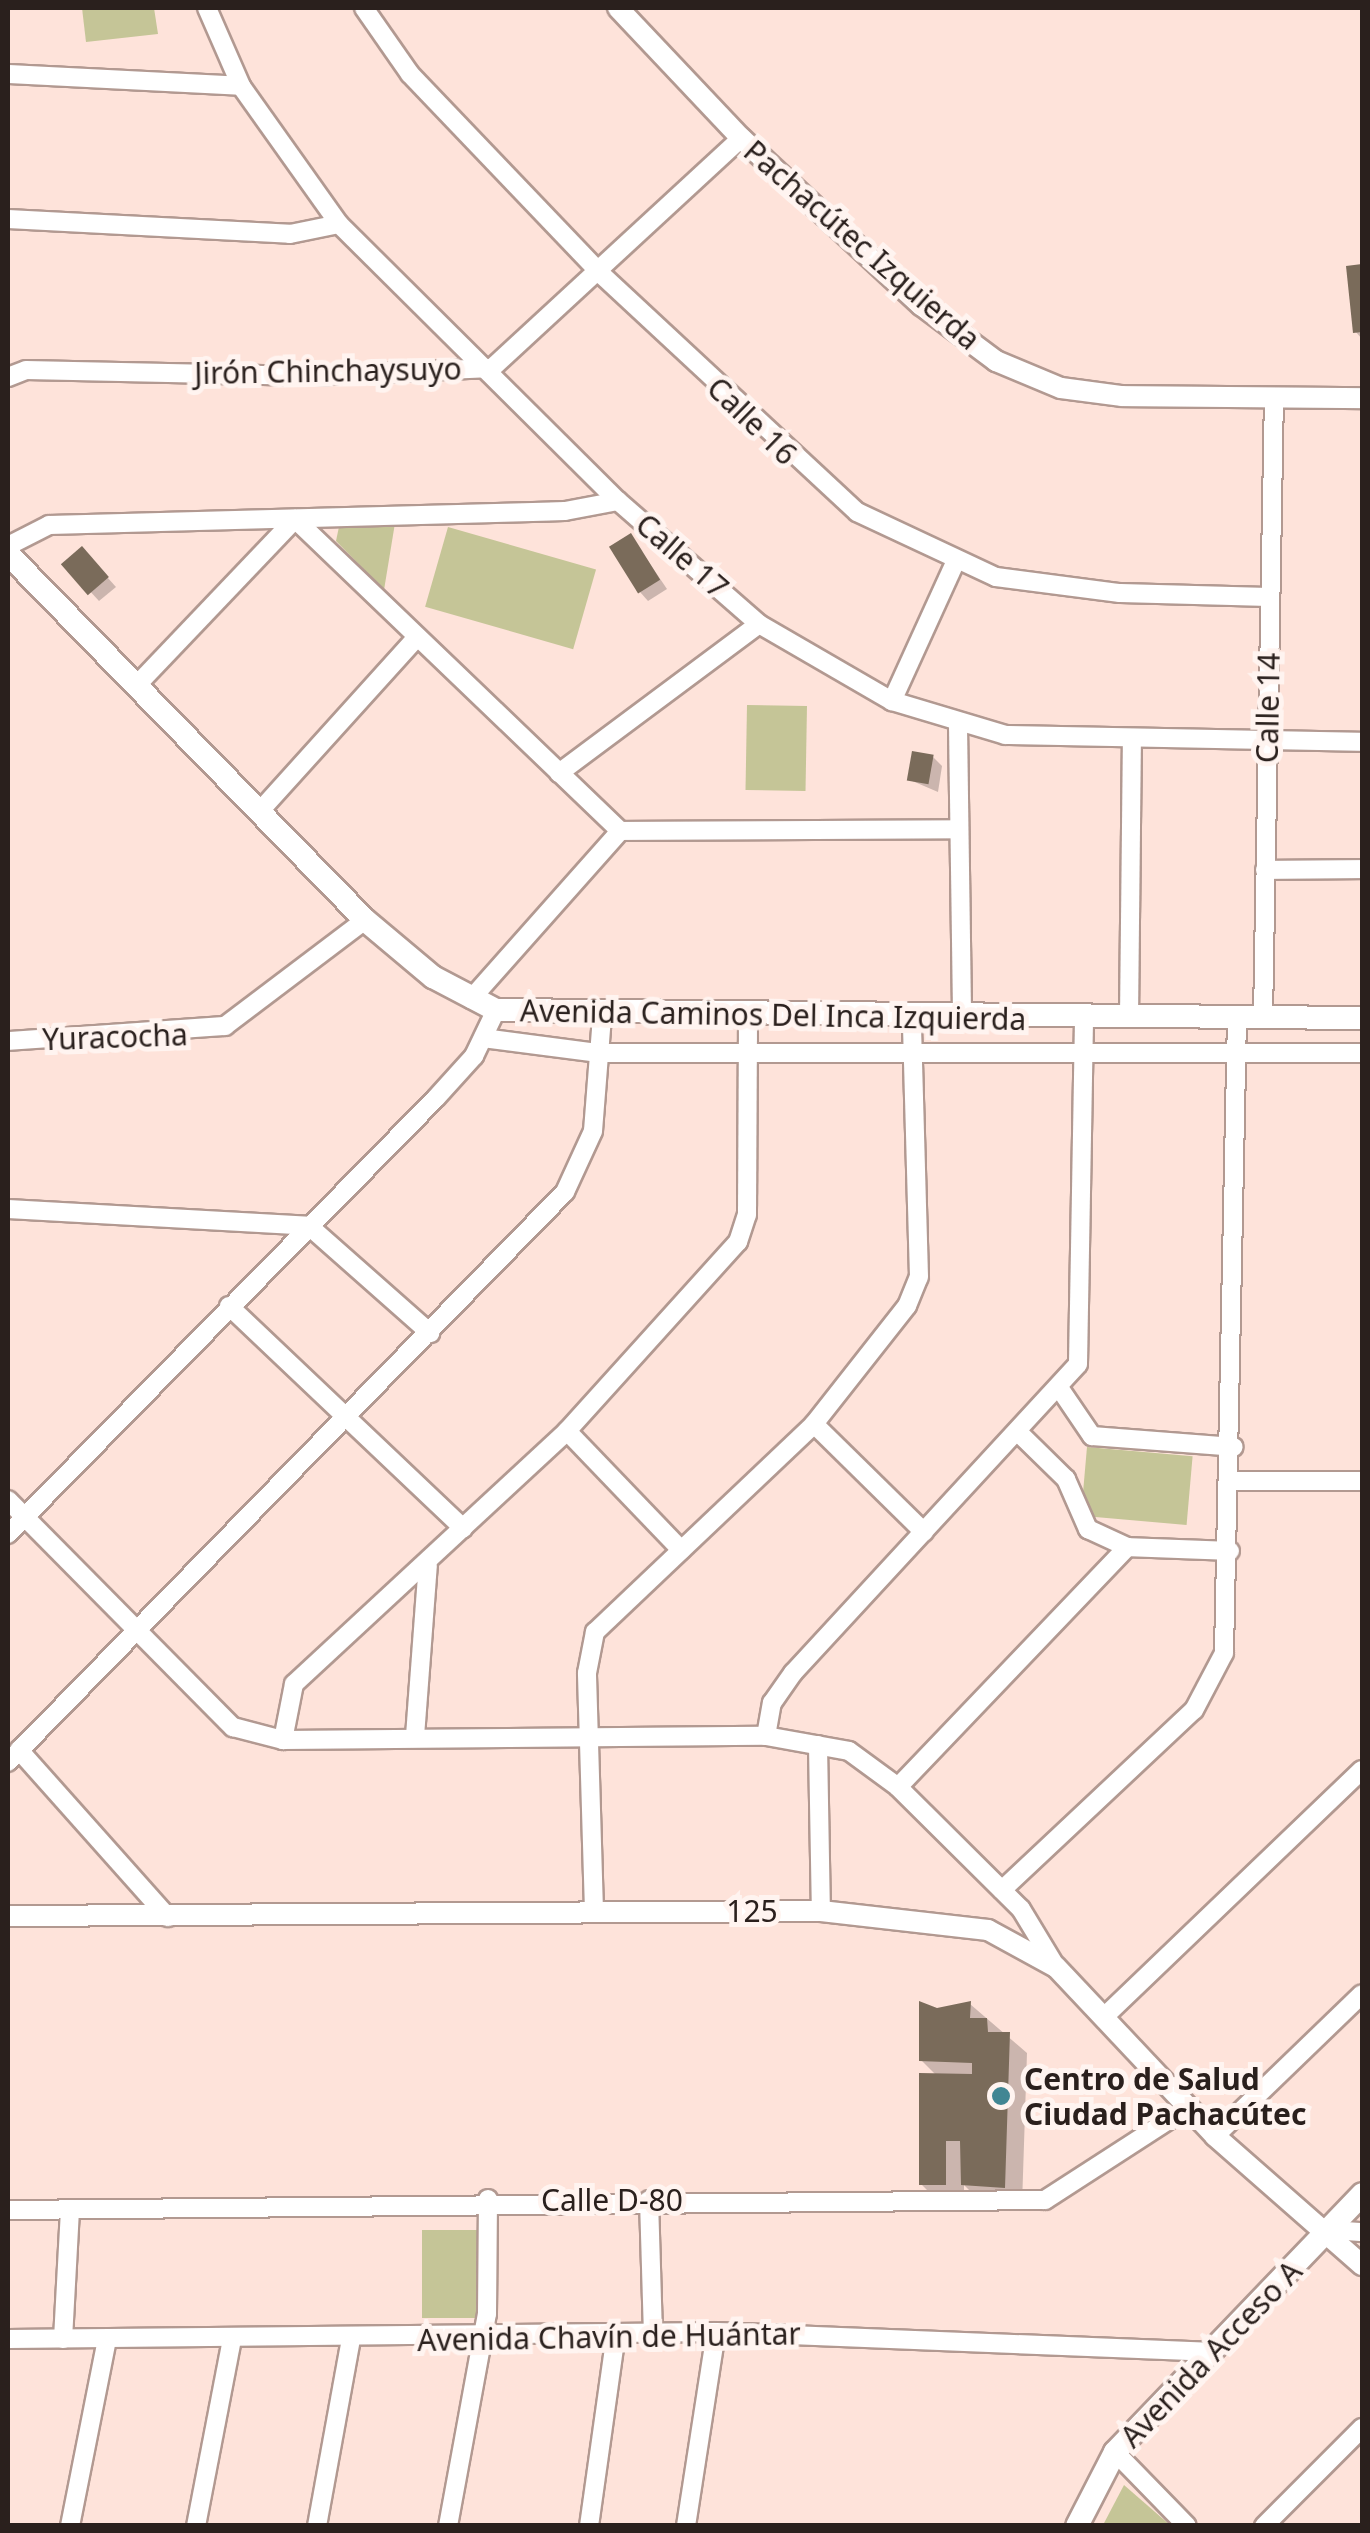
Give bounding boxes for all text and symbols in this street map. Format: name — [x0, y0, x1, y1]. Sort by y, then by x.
street label: Pachacútec Izquierda — [737, 133, 987, 357]
street label: Jirón Chinchaysuyo — [194, 351, 462, 391]
street label: Calle 16 — [700, 370, 804, 472]
street label: Calle 17 — [629, 506, 735, 606]
street label: Calle 14 — [1249, 653, 1287, 763]
street label: Avenida Caminos Del Inca Izquierda — [520, 993, 1026, 1037]
street label: Yuracocha — [42, 1016, 188, 1058]
street label: 125 — [726, 1893, 778, 1929]
place label: Centro de Salud Ciudad Pachacútec — [1024, 2061, 1306, 2132]
marker: Centro de Salud Ciudad Pachacútec — [988, 2083, 1014, 2109]
street label: Calle D-80 — [541, 2182, 683, 2218]
street label: Avenida Acceso A — [1113, 2253, 1309, 2455]
street label: Avenida Chavín de Huántar — [417, 2316, 801, 2358]

